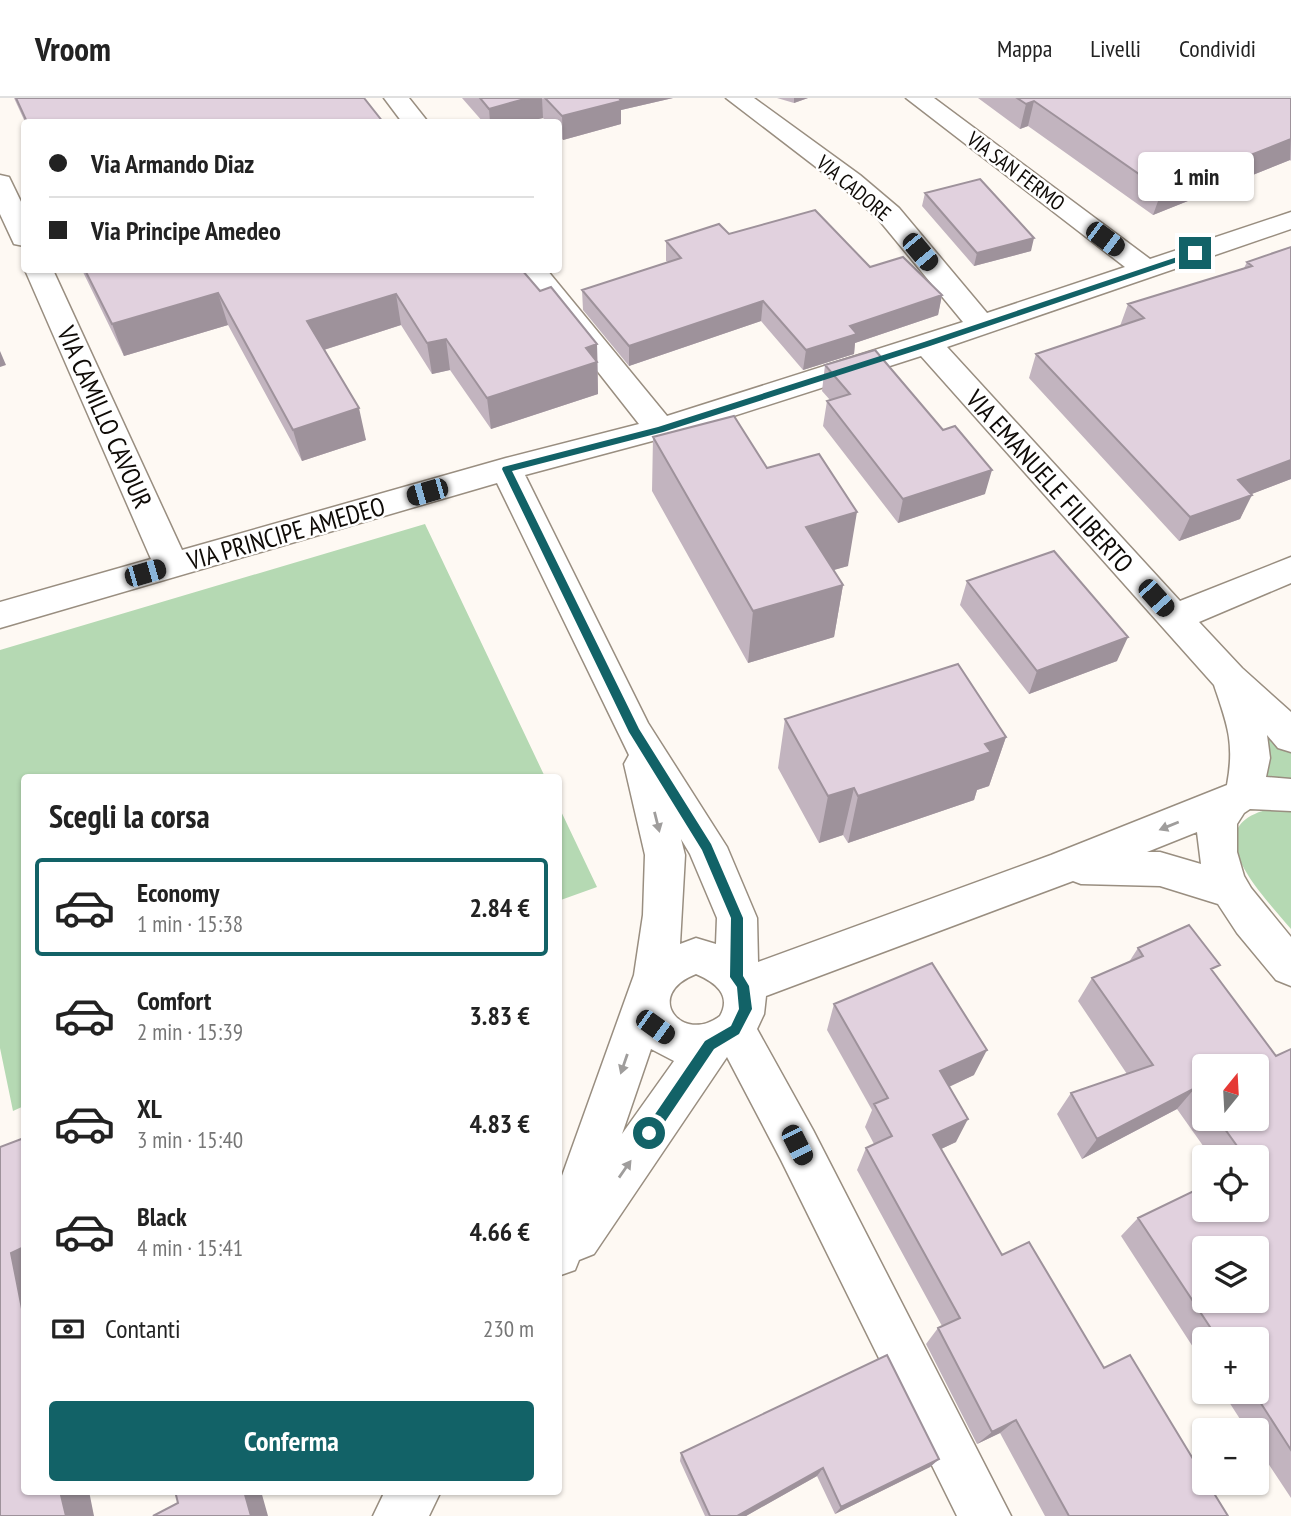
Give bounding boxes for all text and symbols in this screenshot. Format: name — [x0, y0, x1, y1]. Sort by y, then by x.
text: Vroom — [35, 27, 111, 70]
text: Mappa — [997, 33, 1052, 64]
text: Livelli — [1090, 33, 1141, 64]
text: Condividi — [1179, 33, 1256, 64]
street label: VIA SAN FERMO — [961, 125, 1070, 217]
text: Via Armando Diaz — [91, 147, 254, 180]
street label: VIA CADORE — [810, 148, 897, 227]
callout: 1 min — [1137, 152, 1253, 200]
text: 1 min — [1173, 162, 1219, 191]
text: Via Principe Amedeo — [91, 214, 281, 247]
car — [1082, 218, 1129, 260]
car — [899, 229, 942, 275]
route end — [1179, 237, 1211, 269]
street label: VIA CAMILLO CAVOUR — [50, 320, 160, 513]
street label: VIA EMANUELE FILIBERTO — [959, 382, 1141, 579]
car — [404, 476, 451, 508]
street label: VIA PRINCIPE AMEDEO — [182, 489, 389, 577]
car — [122, 557, 169, 589]
car — [1135, 575, 1178, 621]
text: Scegli la corsa — [49, 795, 210, 837]
one-way arrow — [652, 811, 663, 833]
one-way arrow — [1158, 820, 1179, 831]
icon: car — [53, 876, 116, 939]
text: Economy — [137, 876, 219, 909]
text: 2.84 € — [469, 891, 530, 924]
text: 1 min · 15:38 — [137, 909, 243, 938]
icon: car — [53, 984, 116, 1047]
text: Comfort — [137, 984, 211, 1017]
text: 3.83 € — [469, 999, 530, 1032]
car — [632, 1006, 679, 1048]
text: 2 min · 15:39 — [137, 1017, 243, 1046]
one-way arrow — [618, 1054, 629, 1075]
north arrow — [1192, 1054, 1269, 1130]
map controls — [1192, 1054, 1269, 1495]
icon: car — [53, 1092, 116, 1155]
text: XL — [137, 1092, 162, 1125]
text: 4.83 € — [469, 1107, 530, 1140]
route start — [633, 1117, 665, 1149]
car — [779, 1122, 816, 1168]
text: 3 min · 15:40 — [137, 1125, 243, 1154]
button: locate — [1192, 1145, 1269, 1222]
one-way arrow — [618, 1159, 631, 1178]
icon: car — [53, 1200, 116, 1263]
text: Black — [137, 1200, 187, 1233]
text: 4.66 € — [469, 1215, 530, 1248]
text: 4 min · 15:41 — [137, 1233, 243, 1262]
button: layers — [1192, 1236, 1269, 1313]
icon: cash — [49, 1310, 87, 1348]
text: Contanti — [105, 1312, 181, 1345]
text: 230 m — [483, 1314, 534, 1343]
button: + — [1192, 1327, 1269, 1404]
button: Conferma — [49, 1401, 534, 1481]
button: − — [1192, 1418, 1269, 1495]

